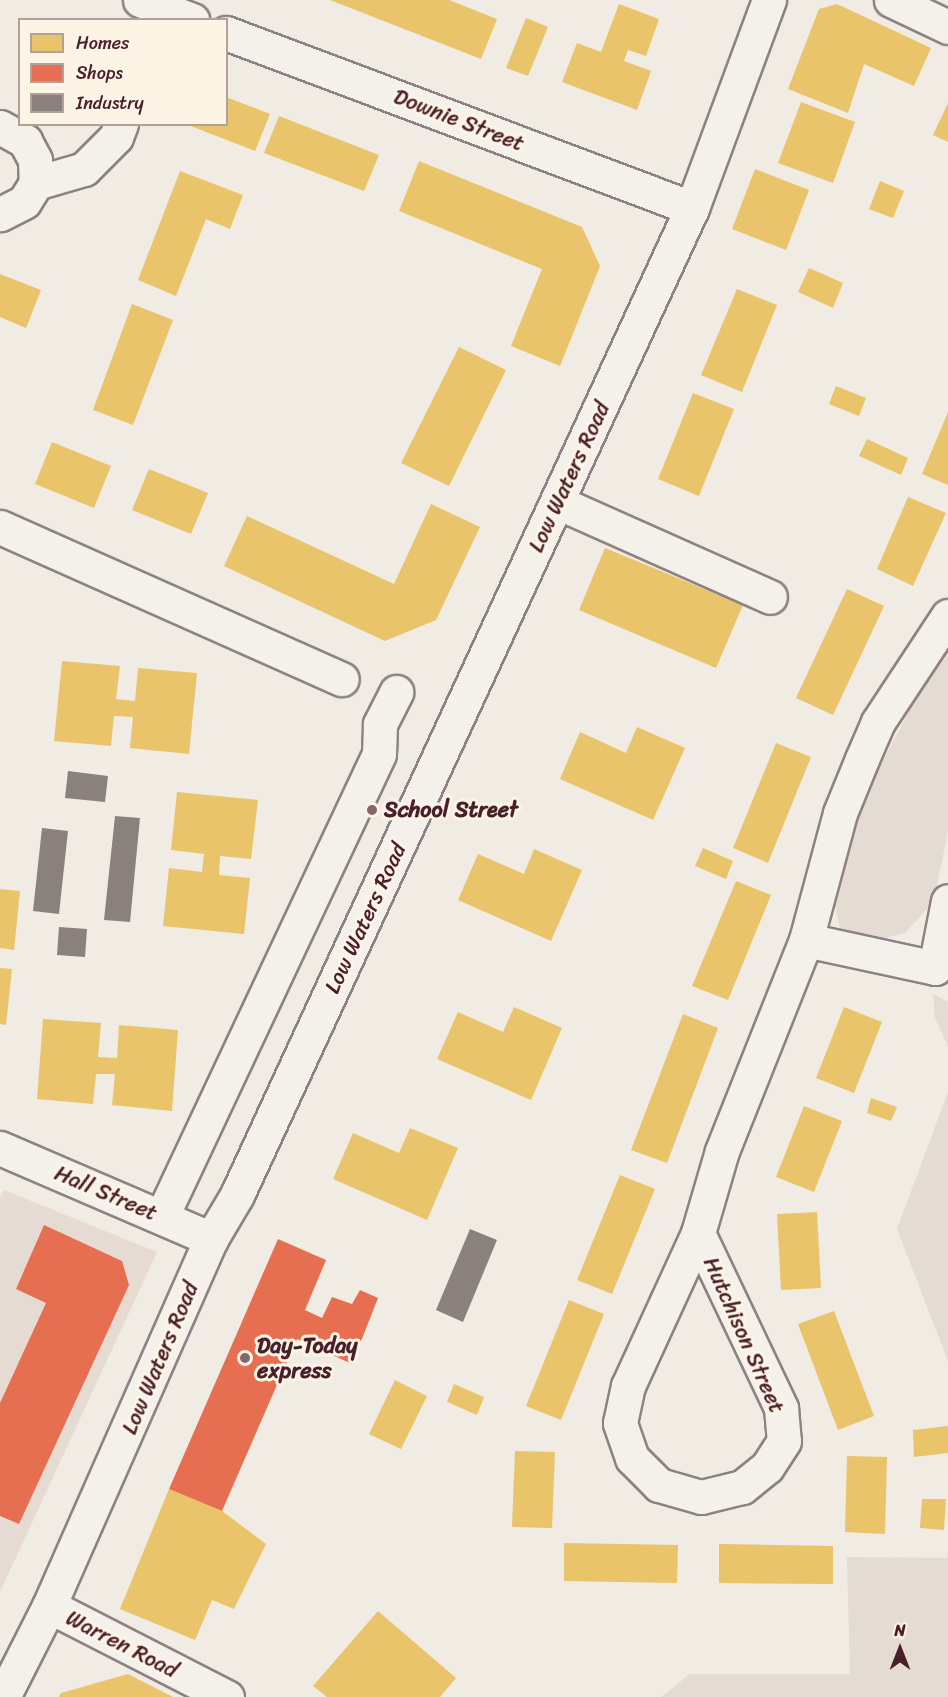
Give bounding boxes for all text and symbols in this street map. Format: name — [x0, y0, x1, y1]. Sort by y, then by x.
legend — [18, 18, 228, 126]
text: Homes — [76, 27, 129, 59]
text: Shops — [76, 57, 123, 89]
street label: Downie Street — [390, 83, 528, 157]
text: Industry — [76, 87, 144, 119]
street label: Low Waters Road — [523, 398, 615, 556]
place label: School Street — [384, 797, 519, 823]
marker: School Street — [365, 803, 379, 817]
street label: Low Waters Road — [319, 839, 411, 997]
street label: Hall Street — [51, 1160, 161, 1226]
street label: Hutchison Street — [698, 1253, 790, 1417]
street label: Low Waters Road — [116, 1278, 204, 1438]
place label: Day-Today express — [257, 1332, 358, 1384]
marker: Day-Today express — [238, 1351, 252, 1365]
street label: Warren Road — [62, 1605, 182, 1683]
text: N — [894, 1616, 906, 1645]
north arrow — [870, 1619, 930, 1679]

